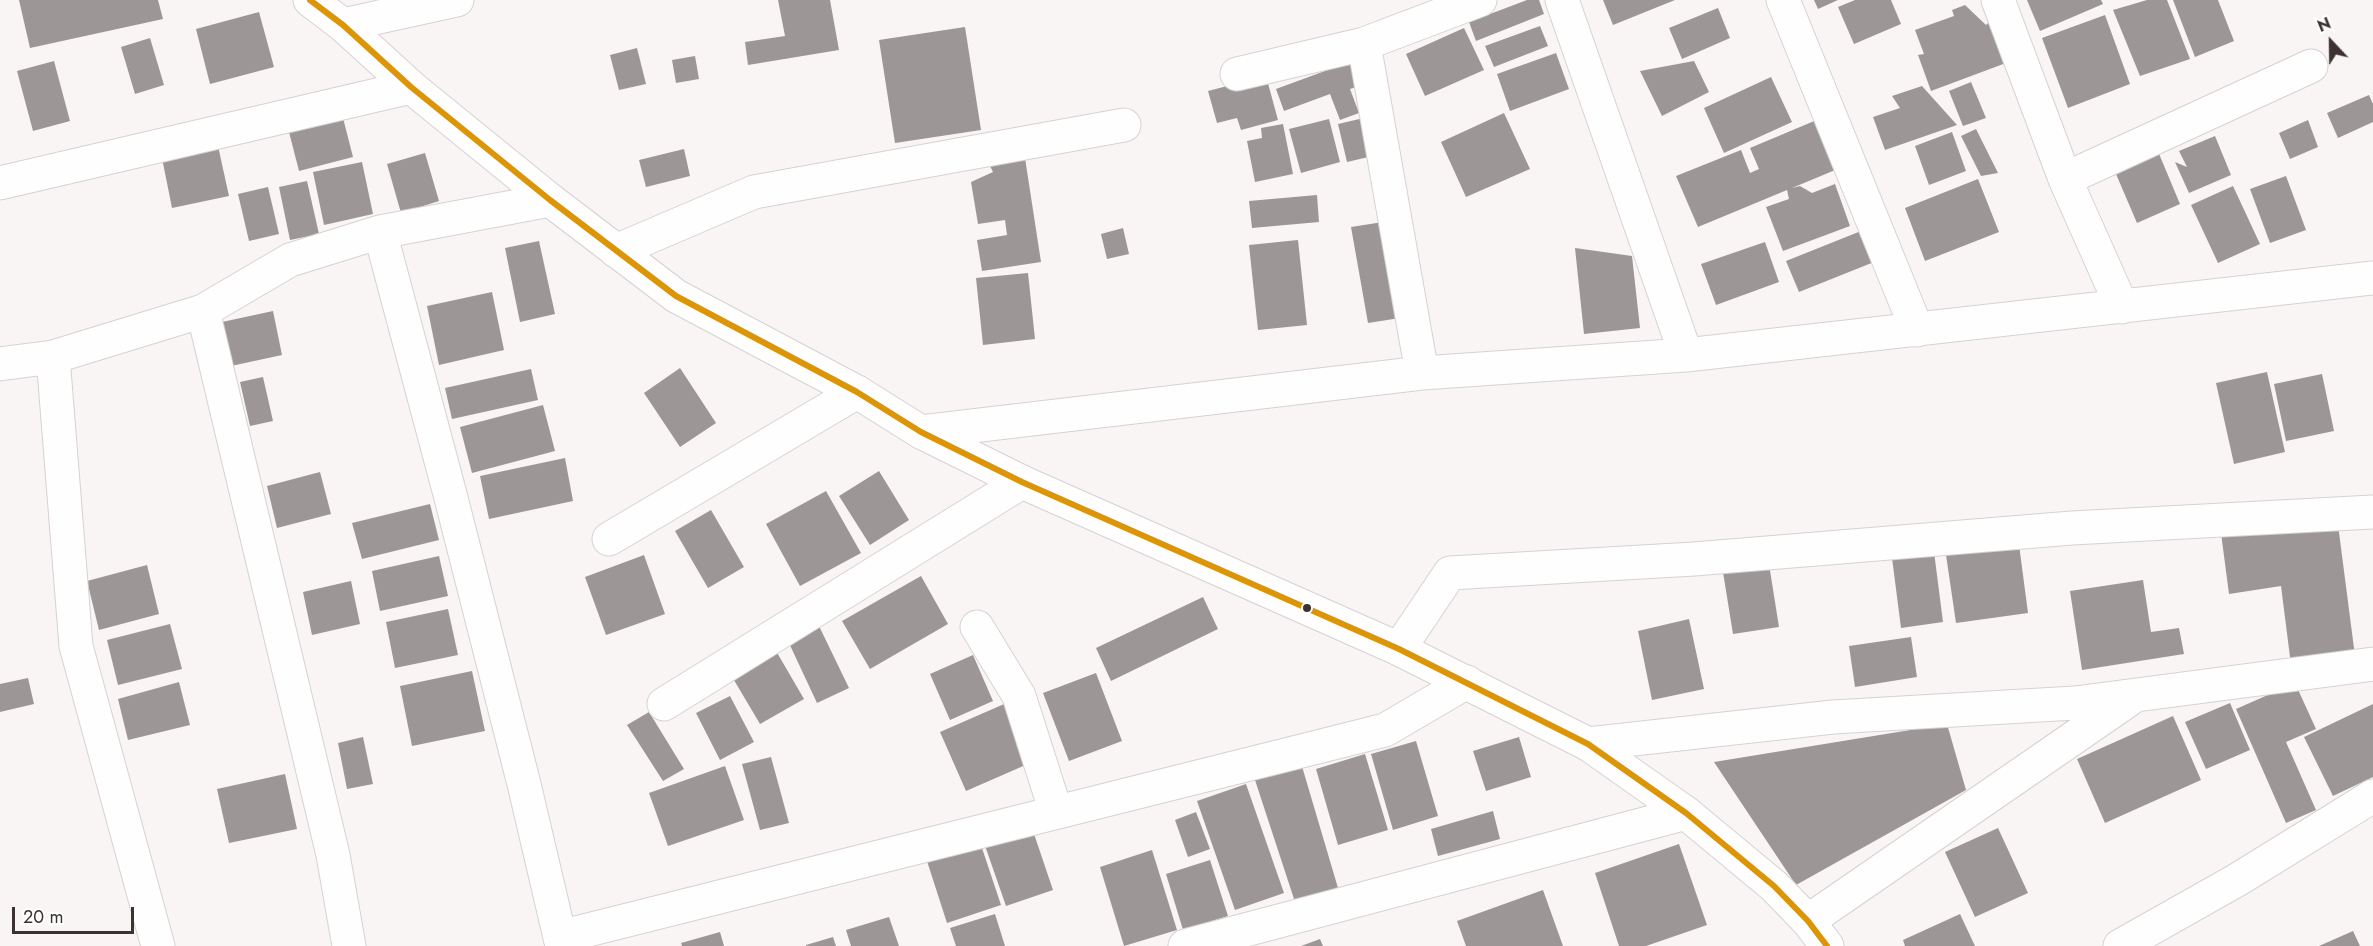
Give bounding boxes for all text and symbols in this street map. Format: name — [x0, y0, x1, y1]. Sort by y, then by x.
north arrow — [2301, 12, 2361, 72]
text: N — [2314, 12, 2334, 38]
unlabelled marker — [1301, 602, 1313, 614]
scale bar — [15, 895, 136, 933]
text: 20 m — [23, 904, 63, 930]

